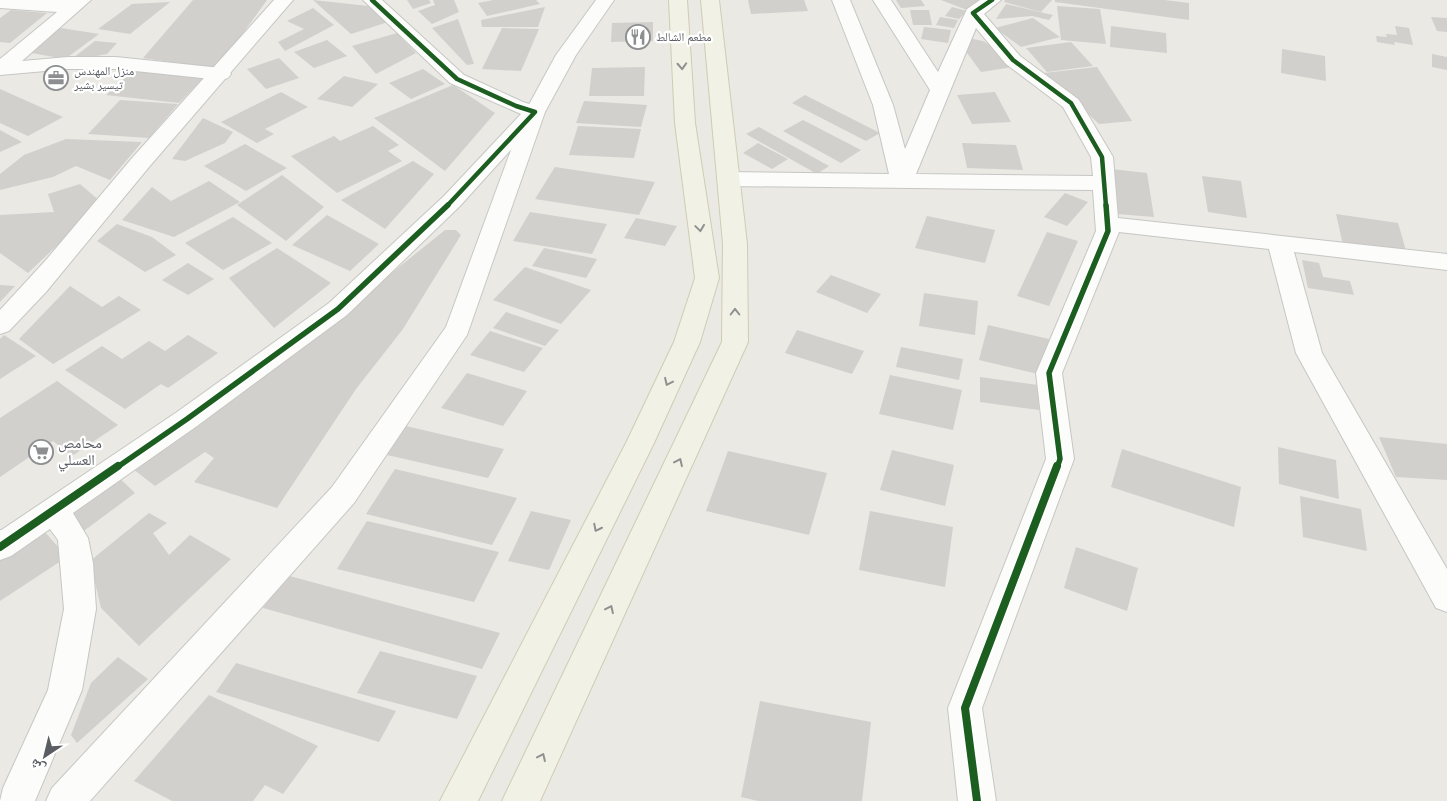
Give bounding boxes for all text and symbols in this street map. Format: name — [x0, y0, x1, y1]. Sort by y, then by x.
restaurant icon: مطعم الشالط — [625, 24, 651, 50]
place label: مطعم الشالط — [656, 30, 712, 45]
one-way arrow — [676, 62, 687, 70]
place label: منزل المهندس تيسير بشير — [73, 64, 134, 92]
office icon: منزل المهندس تيسير بشير — [43, 65, 69, 91]
one-way arrow — [694, 223, 704, 232]
one-way arrow — [730, 308, 740, 316]
one-way arrow — [664, 377, 674, 386]
place label: محامص العسلي — [58, 434, 102, 472]
supermarket icon: محامص العسلي — [28, 439, 54, 465]
one-way arrow — [672, 458, 683, 467]
one-way arrow — [593, 523, 603, 532]
one-way arrow — [604, 605, 615, 614]
north arrow — [20, 731, 70, 781]
one-way arrow — [535, 753, 546, 762]
text: ش — [27, 755, 49, 777]

